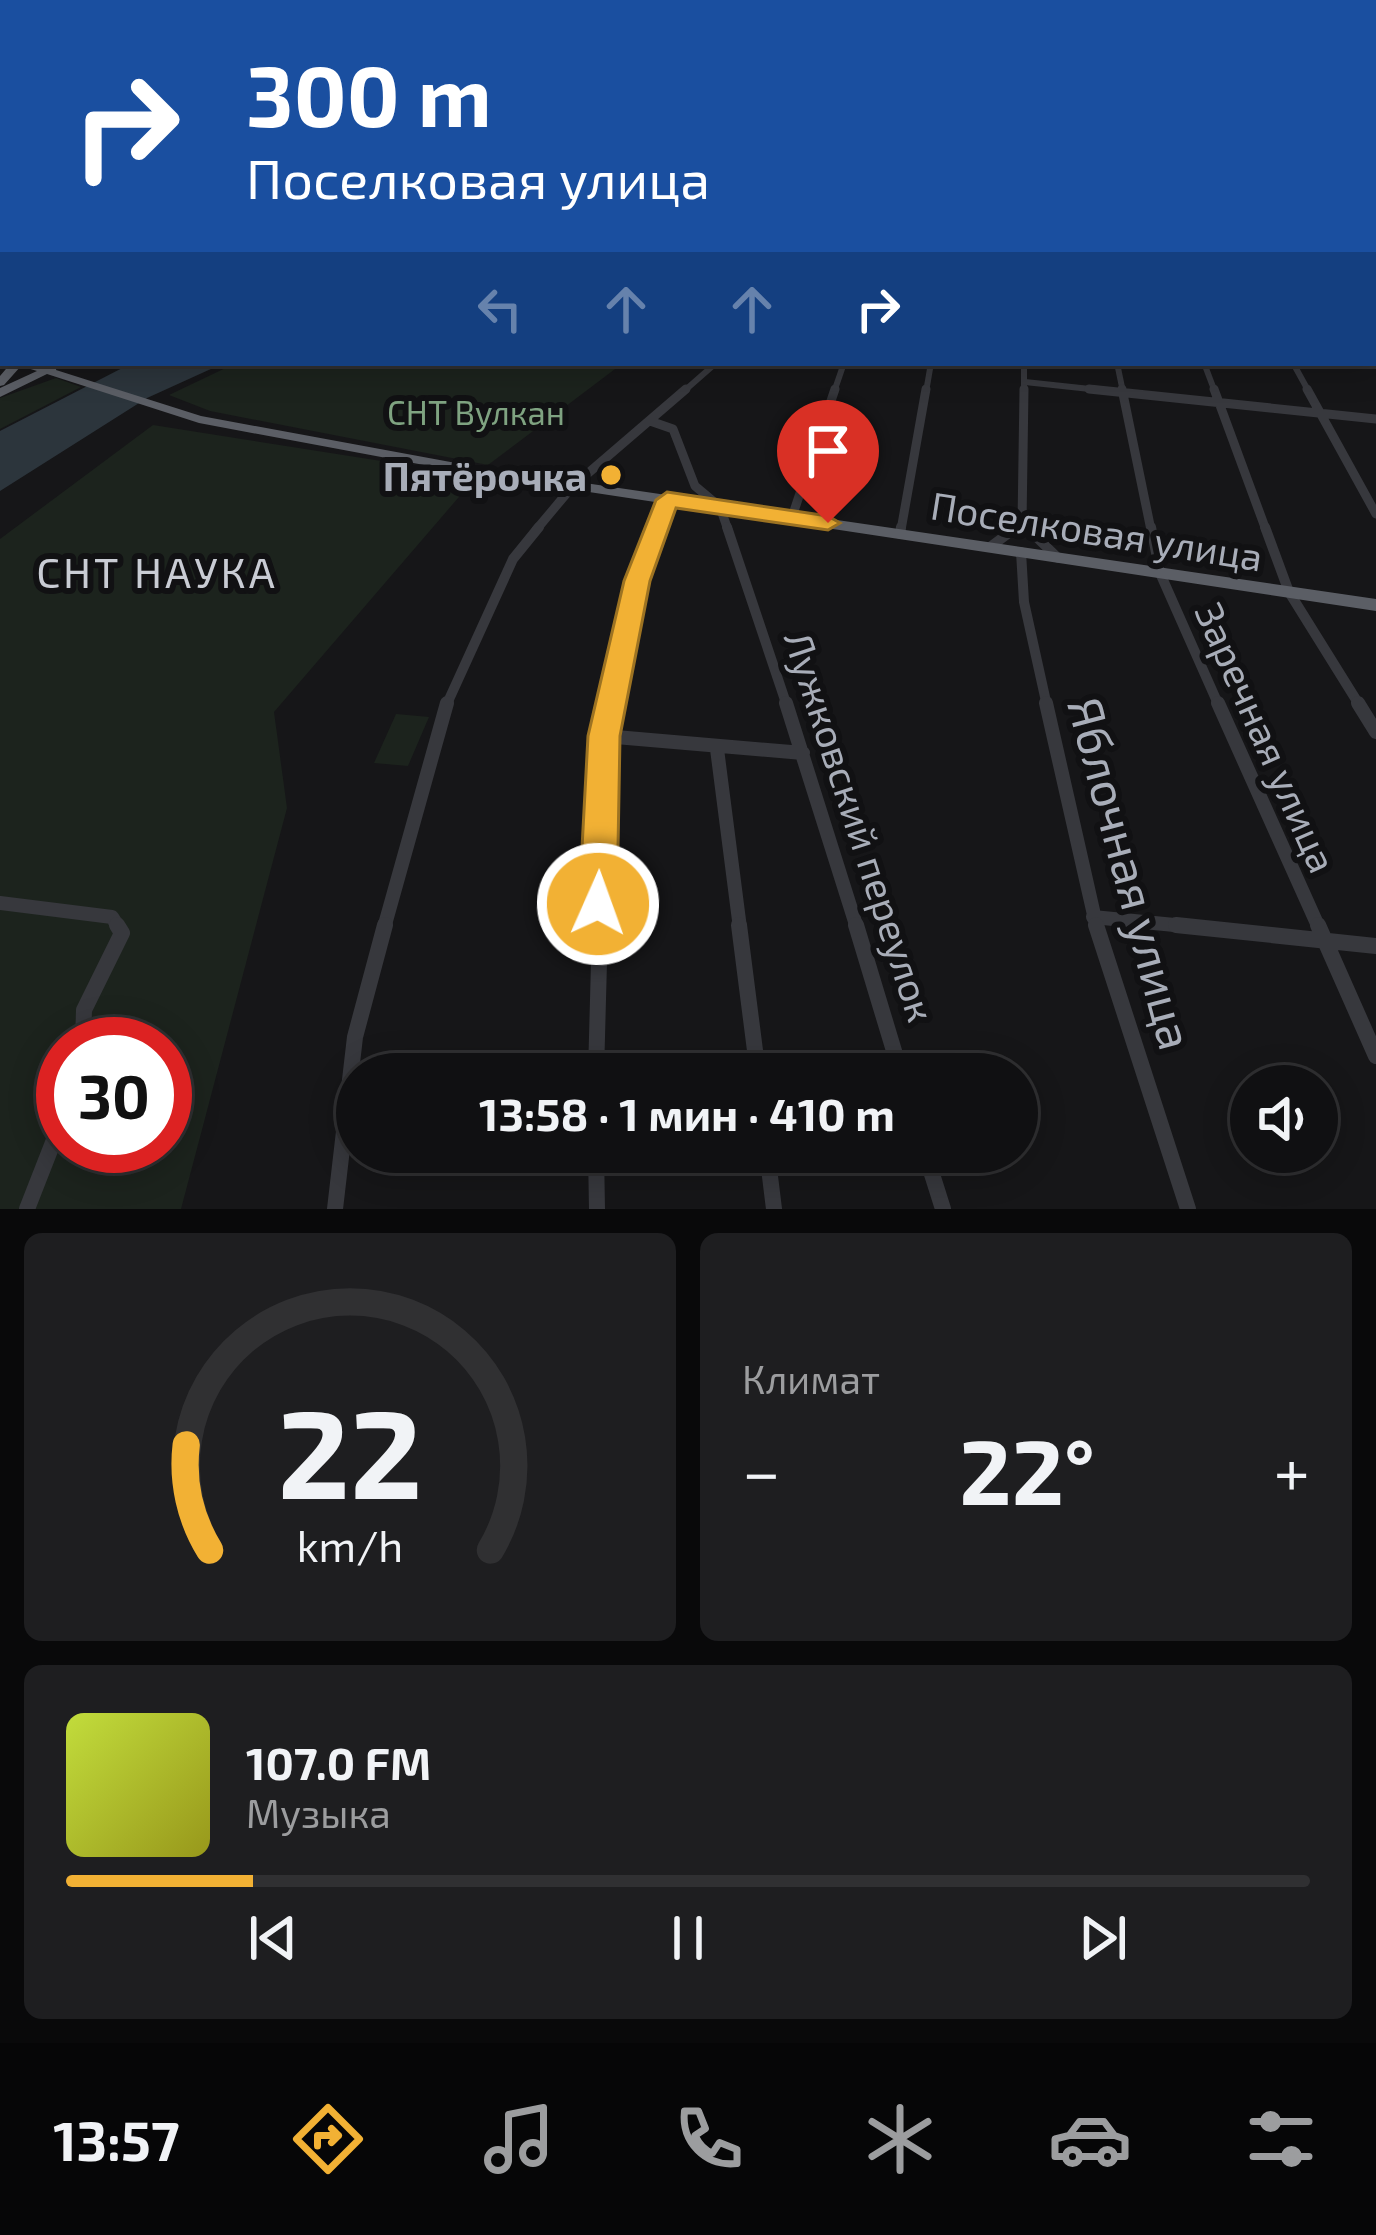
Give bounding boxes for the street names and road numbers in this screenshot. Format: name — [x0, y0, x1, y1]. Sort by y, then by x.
street label: Поселковая улица — [928, 481, 1266, 580]
street label: Заречная улица — [1186, 595, 1348, 880]
street label: Лужковский переулок — [775, 625, 946, 1027]
street label: Яблочная улица — [1056, 691, 1207, 1056]

